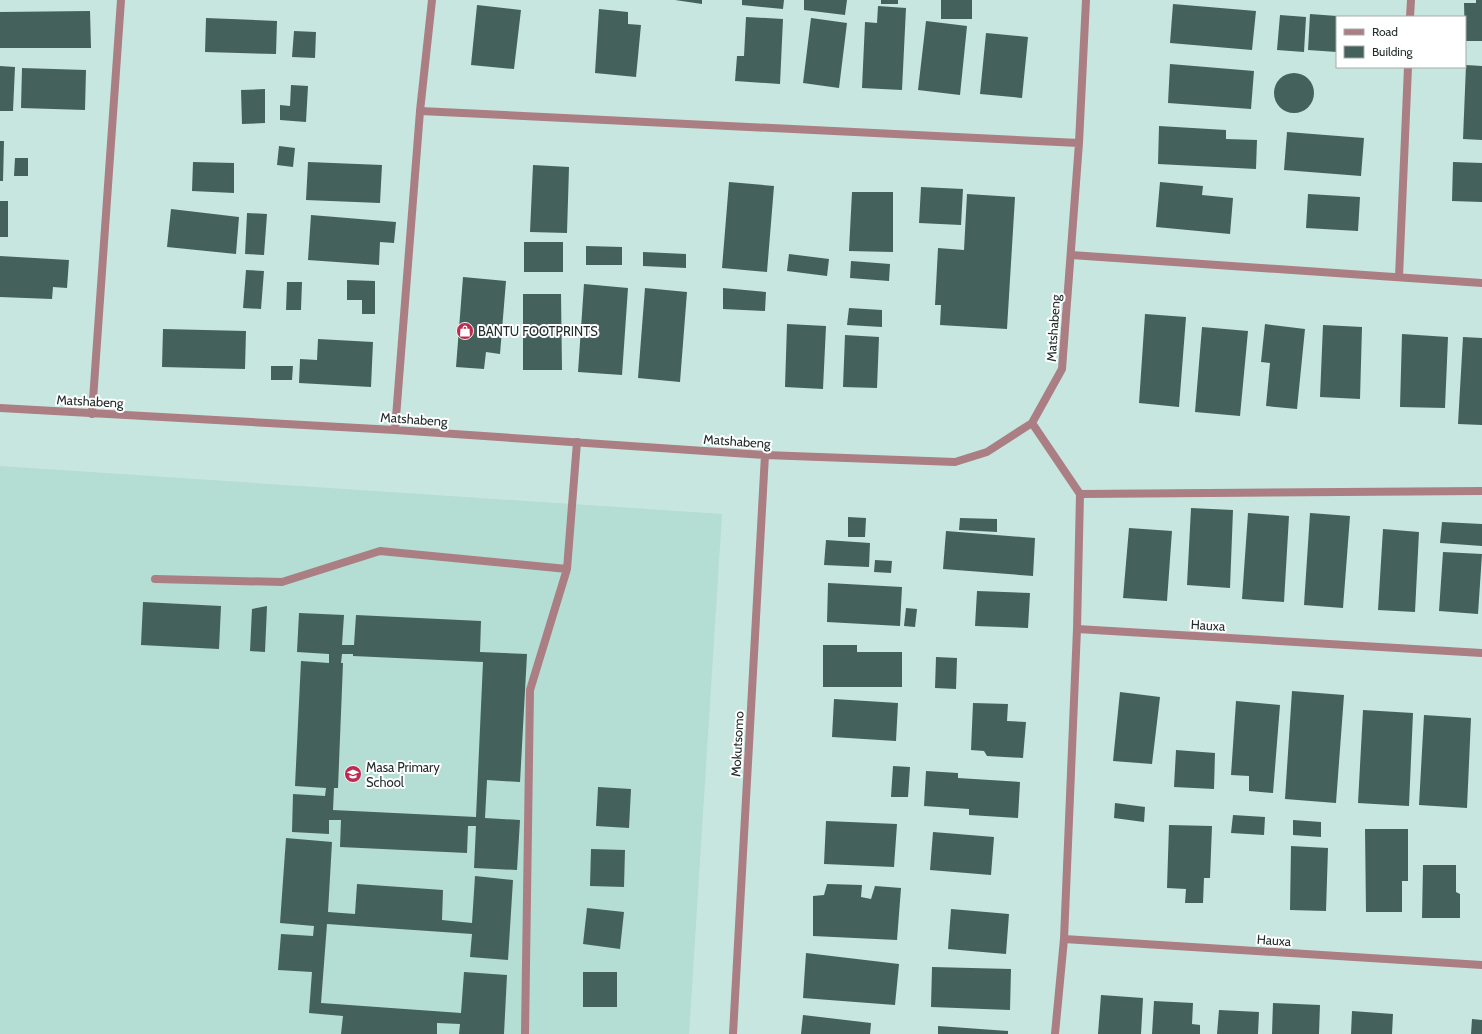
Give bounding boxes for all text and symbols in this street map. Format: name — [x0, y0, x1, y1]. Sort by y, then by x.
legend — [1336, 16, 1466, 68]
text: Road — [1372, 24, 1398, 39]
text: Building — [1372, 44, 1414, 59]
street label: Matshabeng — [1043, 293, 1063, 362]
shop icon: BANTU FOOTPRINTS — [455, 321, 475, 341]
place label: BANTU FOOTPRINTS — [478, 323, 598, 339]
street label: Matshabeng — [56, 391, 125, 411]
street label: Matshabeng — [380, 409, 449, 429]
street label: Matshabeng — [703, 431, 772, 451]
street label: Hauxa — [1190, 616, 1226, 634]
street label: Mokutsomo — [727, 711, 747, 777]
place label: Masa Primary School — [366, 759, 440, 790]
school or university icon: Masa Primary School — [343, 764, 363, 784]
street label: Hauxa — [1256, 931, 1292, 949]

